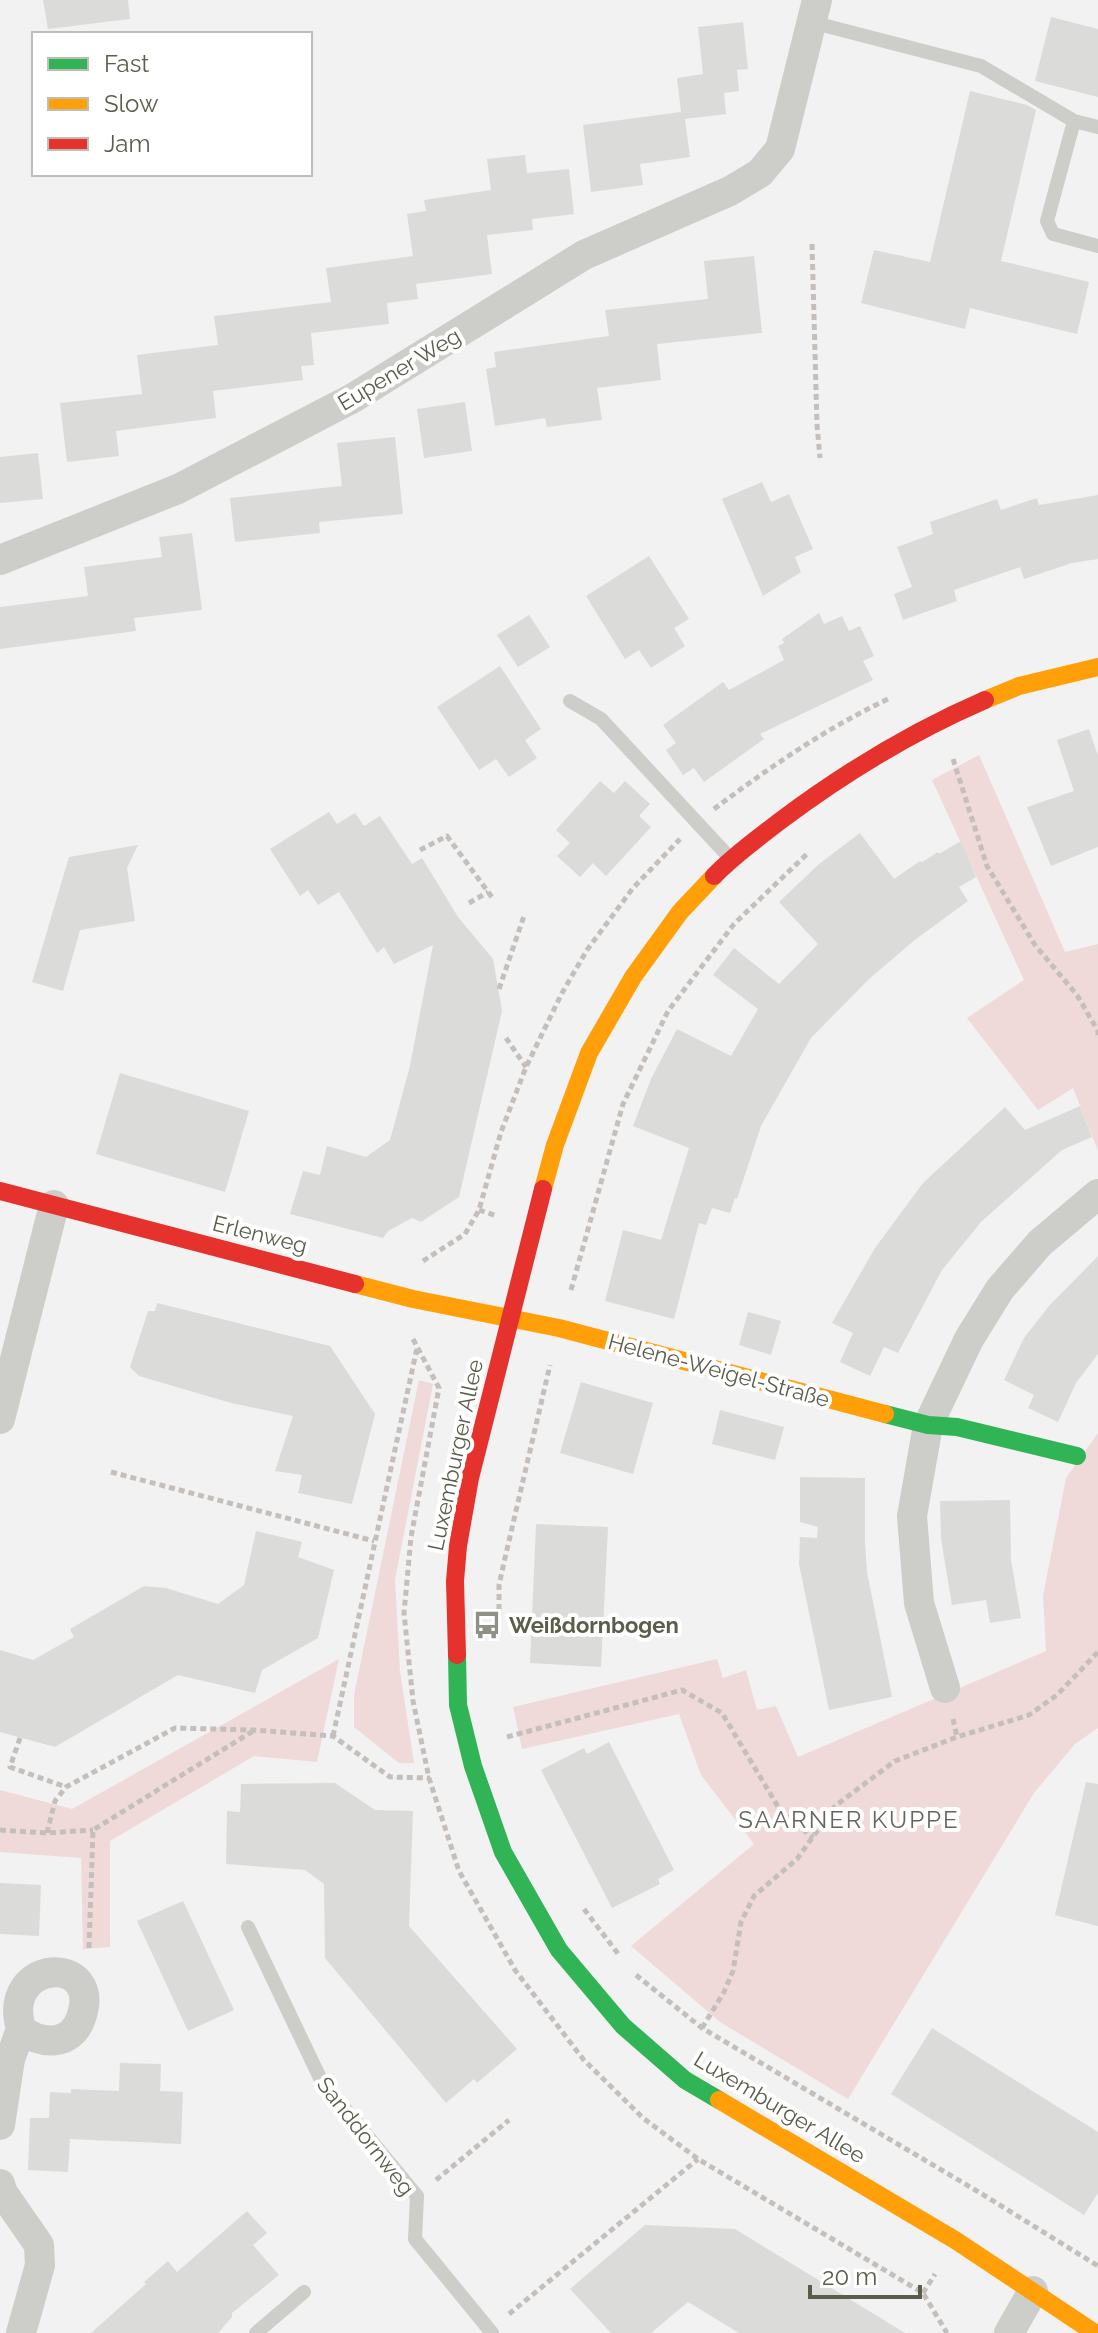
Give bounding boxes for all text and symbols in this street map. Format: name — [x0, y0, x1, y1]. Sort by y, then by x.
legend — [32, 32, 312, 176]
text: Fast — [104, 49, 149, 78]
text: Slow — [104, 89, 159, 118]
text: Jam — [104, 129, 150, 158]
street label: Eupener Weg — [333, 322, 465, 416]
street label: Erlenweg — [210, 1210, 310, 1258]
street label: Helene-Weigel-Straße — [606, 1328, 833, 1412]
street label: Luxemburger Allee — [422, 1357, 488, 1553]
bus stop icon: Weißdornbogen — [472, 1610, 502, 1640]
place label: Weißdornbogen — [509, 1612, 679, 1638]
district label: SAARNER KUPPE — [738, 1805, 960, 1834]
street label: Luxemburger Allee — [690, 2046, 870, 2168]
street label: Sanddornweg — [312, 2072, 420, 2200]
scale bar — [810, 2249, 920, 2299]
text: 20 m — [822, 2262, 877, 2291]

